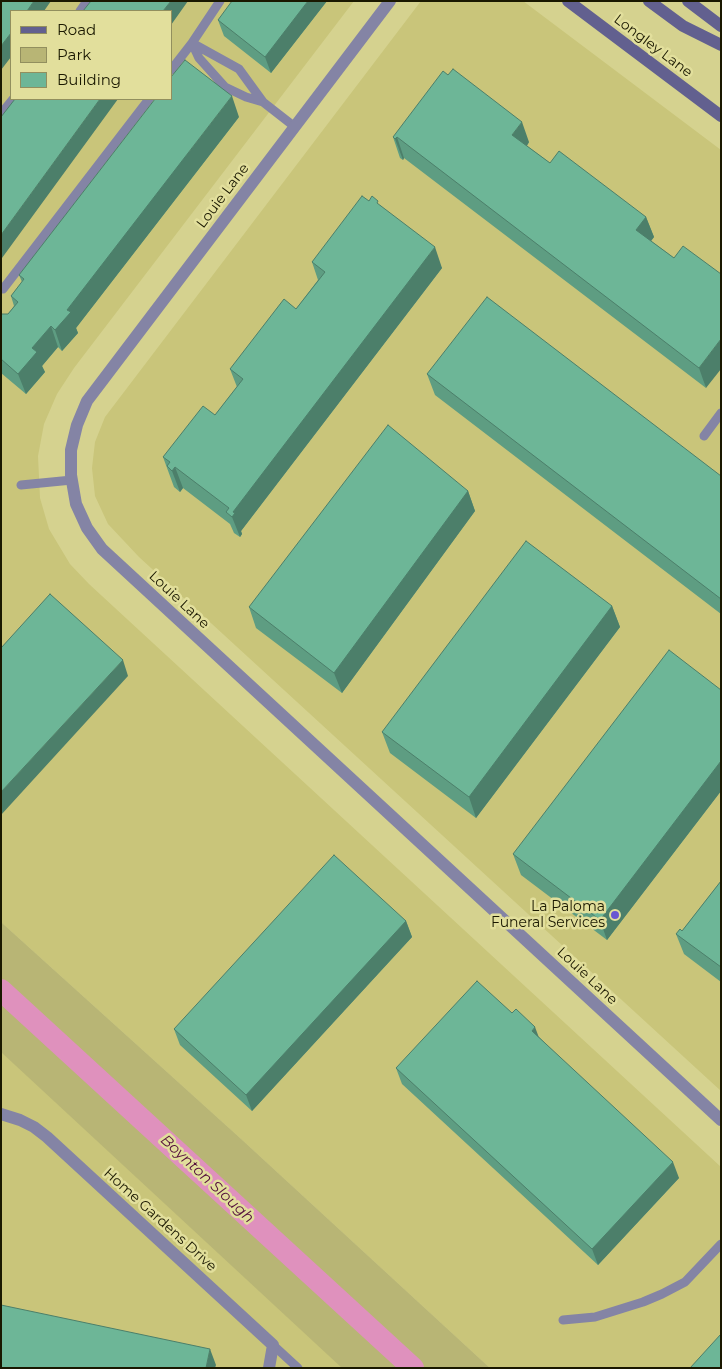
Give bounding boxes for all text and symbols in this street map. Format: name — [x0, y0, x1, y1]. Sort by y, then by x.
legend — [10, 10, 172, 100]
street label: Longley Lane — [610, 11, 696, 81]
text: Road — [57, 20, 96, 39]
text: Park — [57, 45, 91, 64]
text: Building — [57, 70, 121, 89]
street label: Louie Lane — [193, 160, 253, 232]
street label: Louie Lane — [145, 568, 213, 632]
place label: La Paloma Funeral Services — [491, 899, 605, 932]
marker: La Paloma Funeral Services — [609, 909, 621, 921]
street label: Louie Lane — [553, 944, 621, 1008]
water label: Boynton Slough — [157, 1131, 257, 1227]
street label: Home Gardens Drive — [100, 1165, 220, 1275]

